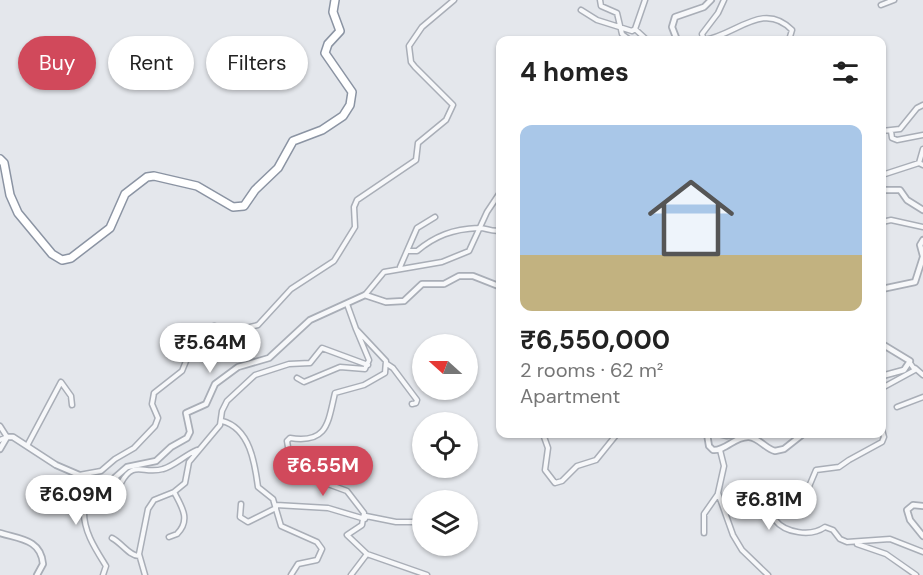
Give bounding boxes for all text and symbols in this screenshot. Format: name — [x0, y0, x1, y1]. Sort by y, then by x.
chip: Buy — [18, 36, 96, 90]
chip: Rent — [108, 36, 194, 90]
chip: Filters — [206, 36, 308, 90]
text: 4 homes — [520, 55, 629, 89]
icon: filters — [829, 56, 862, 89]
icon: home — [637, 164, 745, 272]
pin: ₹5.64M — [161, 323, 259, 374]
text: ₹6,550,000 — [520, 323, 670, 357]
text: ₹5.64M — [174, 329, 246, 355]
north arrow — [412, 334, 478, 400]
map controls — [412, 334, 478, 556]
text: 2 rooms · 62 m² — [520, 357, 663, 383]
text: Apartment — [520, 383, 620, 409]
button: locate — [412, 412, 478, 478]
pin: ₹6.55M — [274, 446, 372, 497]
text: ₹6.55M — [287, 452, 359, 478]
pin: ₹6.09M — [27, 475, 125, 526]
pin: ₹6.81M — [720, 480, 818, 531]
text: ₹6.09M — [39, 481, 113, 507]
text: ₹6.81M — [736, 486, 802, 512]
button: layers — [412, 490, 478, 556]

